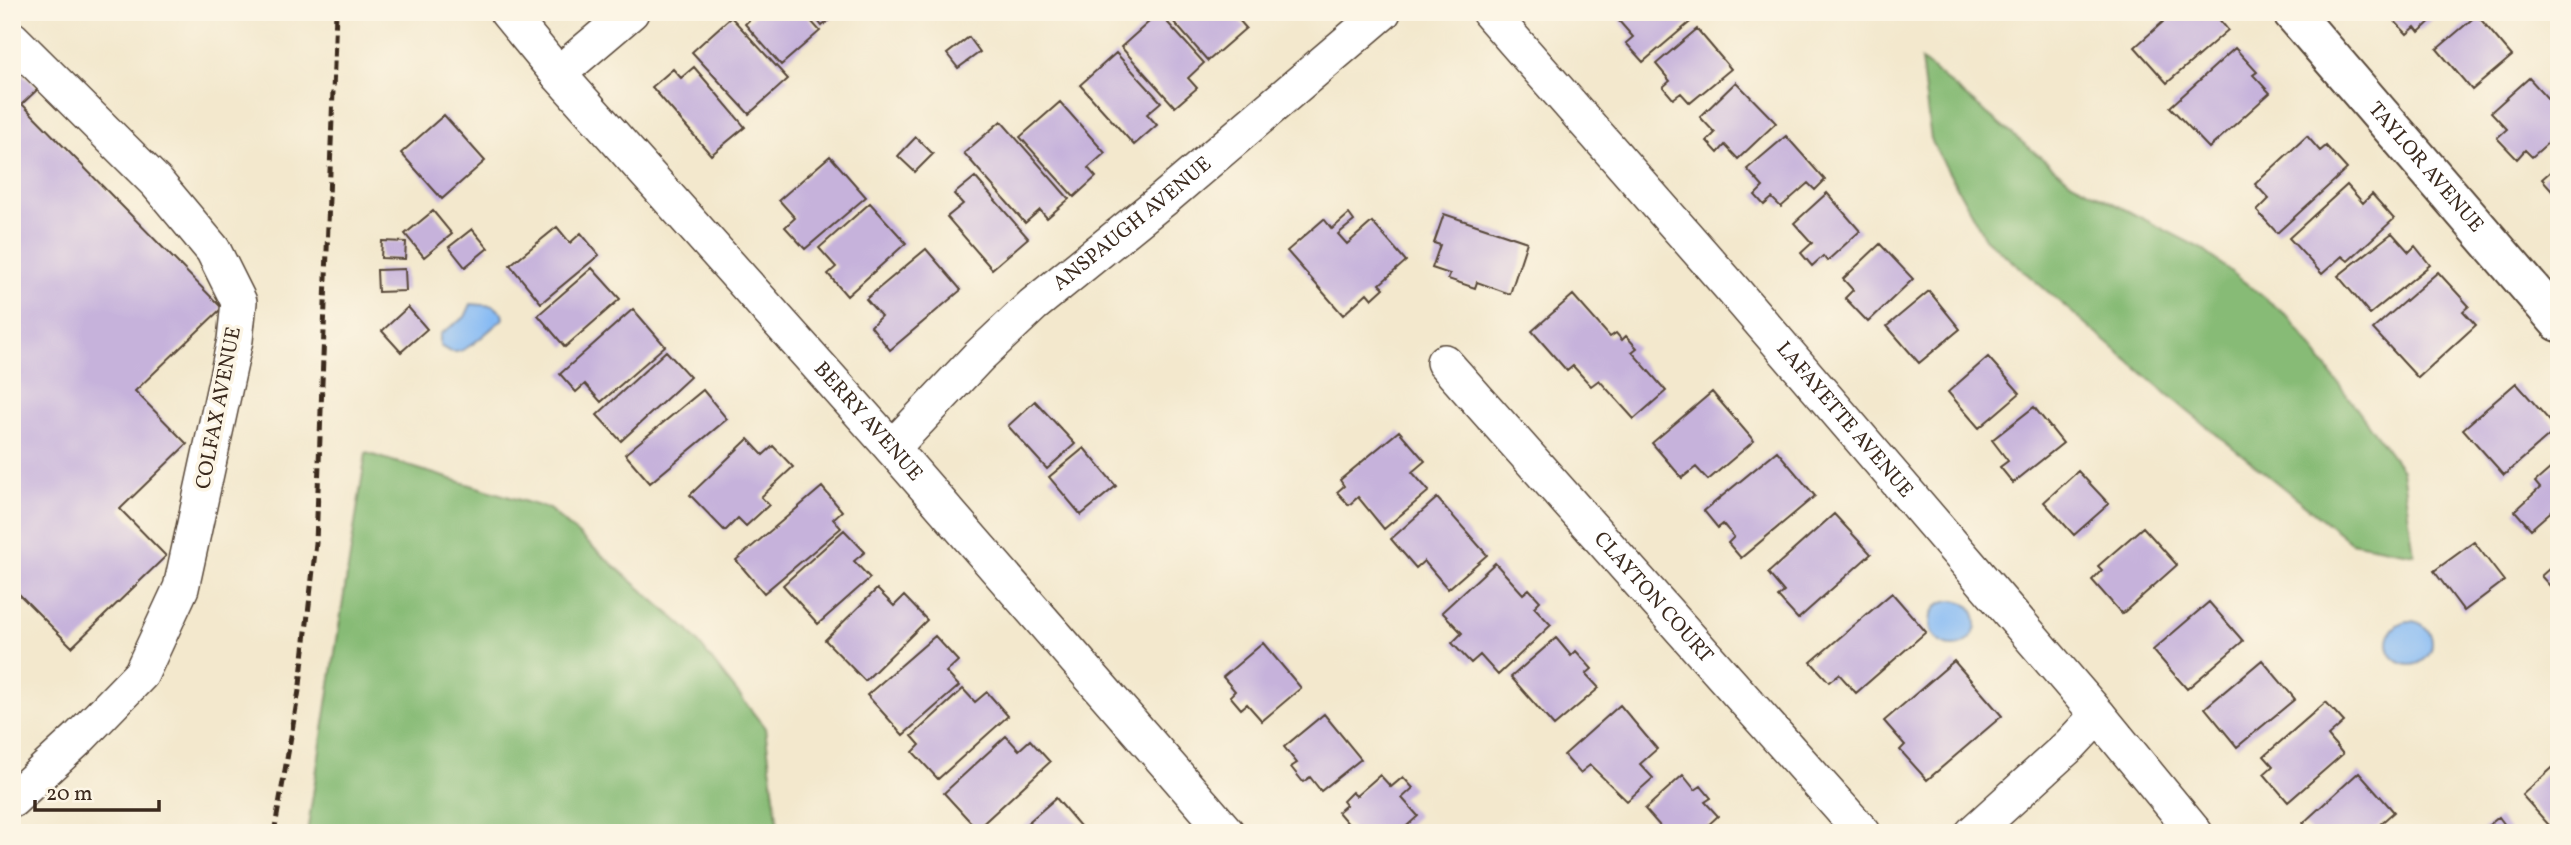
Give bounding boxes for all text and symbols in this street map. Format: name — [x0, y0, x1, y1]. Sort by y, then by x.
street label: TAYLOR AVENUE — [2361, 96, 2490, 239]
street label: ANSPAUGH AVENUE — [1047, 150, 1218, 298]
street label: COLFAX AVENUE — [189, 324, 249, 492]
street label: LAFAYETTE AVENUE — [1769, 335, 1920, 504]
street label: BERRY AVENUE — [807, 355, 929, 488]
street label: CLAYTON COURT — [1587, 525, 1720, 669]
scale bar — [35, 768, 159, 812]
text: 20 m — [46, 780, 92, 809]

